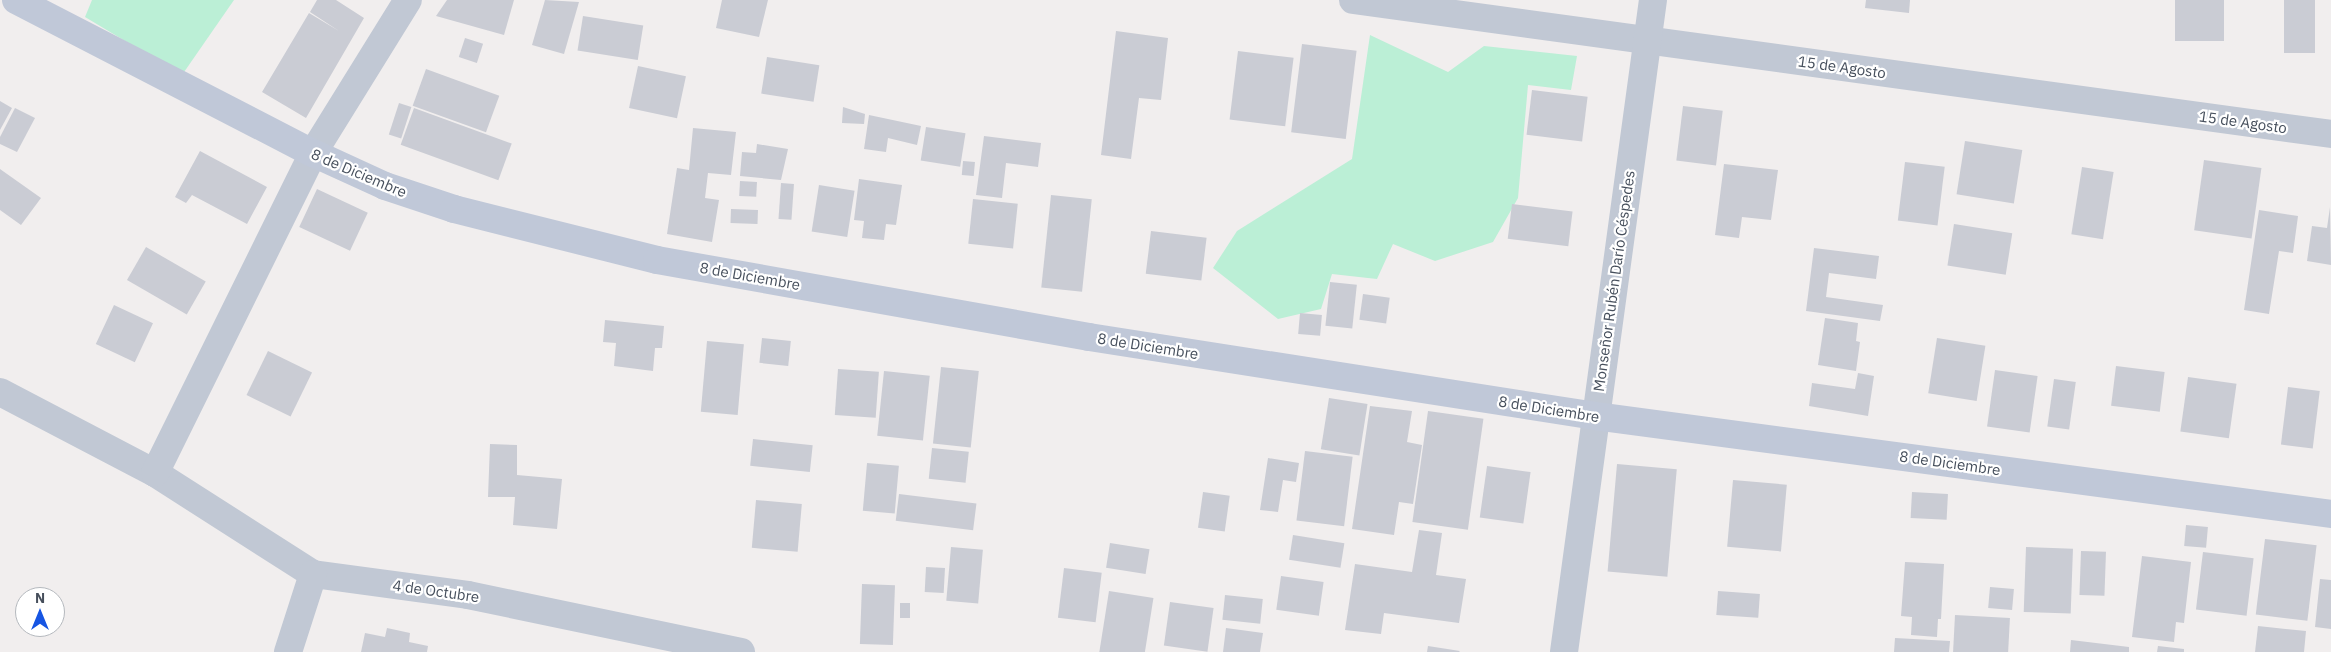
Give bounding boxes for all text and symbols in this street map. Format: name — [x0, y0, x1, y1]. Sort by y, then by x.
street label: 15 de Agosto — [1797, 52, 1887, 82]
street label: 15 de Agosto — [2198, 107, 2288, 137]
street label: 8 de Diciembre — [309, 145, 409, 201]
street label: Monseñor Rubén Darío Céspedes — [1590, 169, 1638, 393]
street label: 8 de Diciembre — [698, 258, 802, 294]
street label: 8 de Diciembre — [1096, 329, 1200, 363]
street label: 8 de Diciembre — [1497, 392, 1601, 426]
street label: 8 de Diciembre — [1898, 447, 2002, 479]
street label: 4 de Octubre — [392, 576, 480, 606]
north arrow — [15, 587, 65, 637]
text: N — [35, 589, 45, 607]

